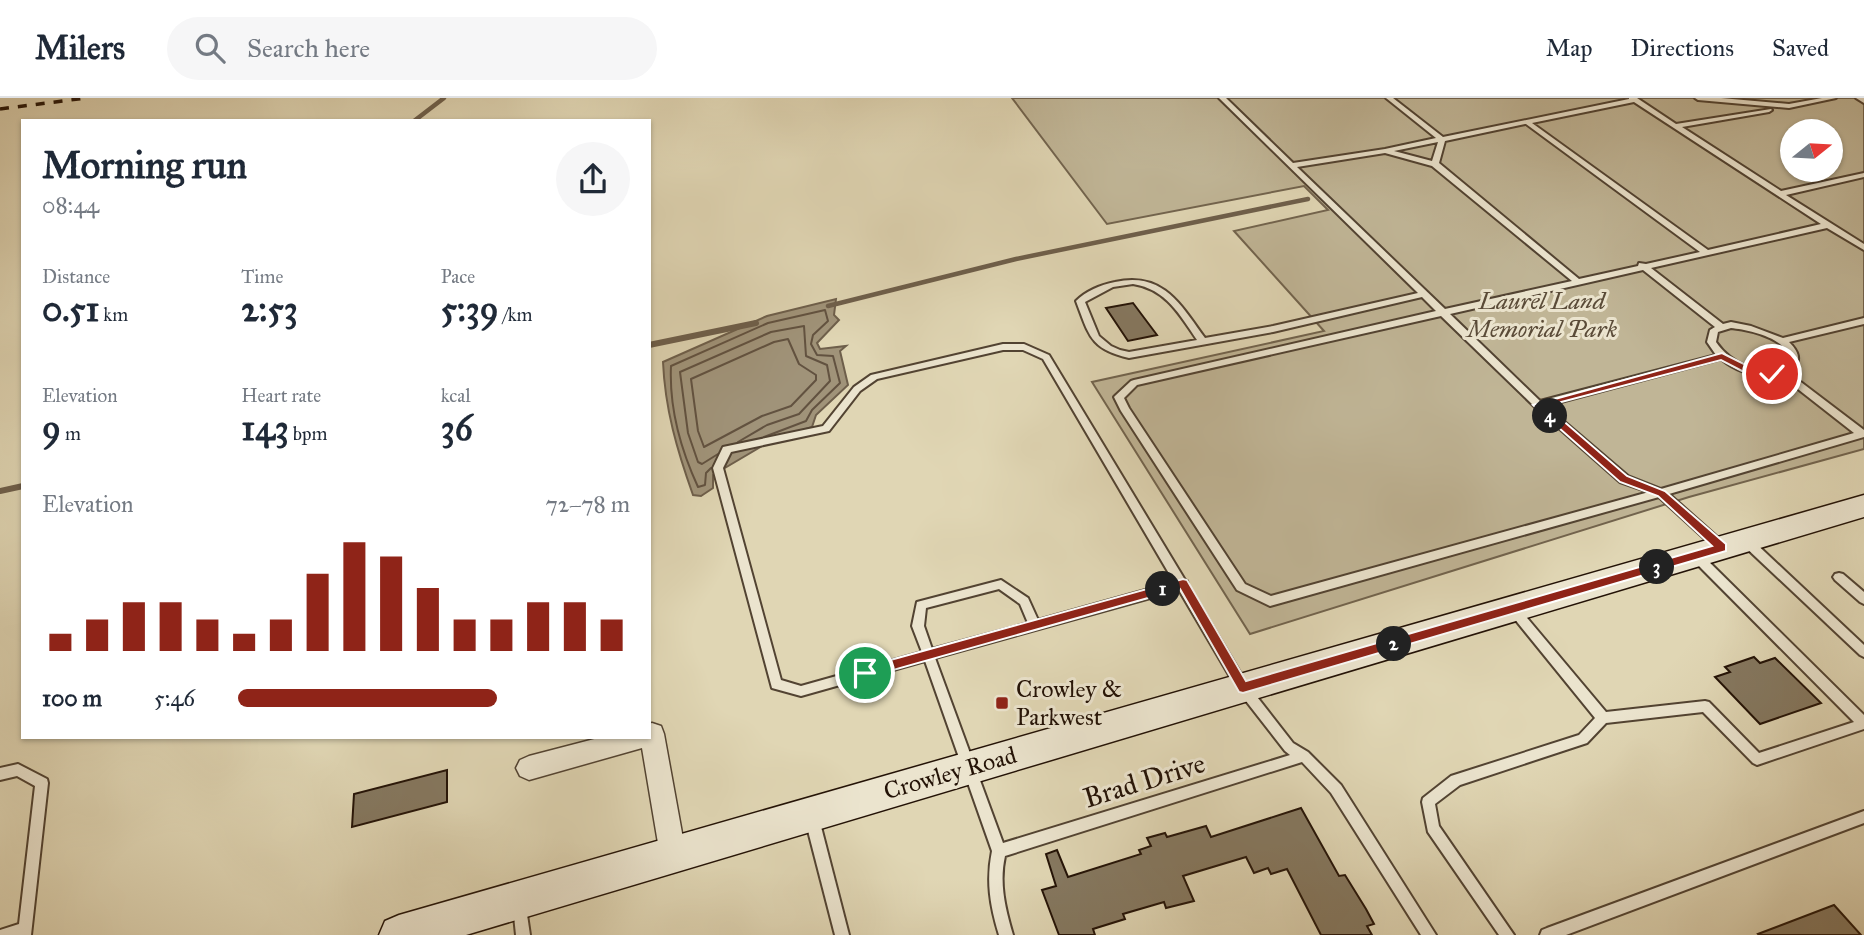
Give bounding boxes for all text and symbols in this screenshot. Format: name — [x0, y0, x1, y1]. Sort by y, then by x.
search box — [167, 17, 657, 80]
text: Milers — [35, 28, 125, 68]
icon: search — [191, 29, 229, 67]
text: Search here — [247, 32, 370, 64]
text: Map — [1546, 33, 1593, 63]
text: Directions — [1631, 33, 1734, 63]
text: Saved — [1772, 33, 1829, 63]
north arrow — [1780, 119, 1843, 182]
map controls — [1780, 119, 1843, 182]
text: Morning run — [42, 142, 247, 188]
button: share — [556, 142, 630, 216]
text: 08:44 — [42, 191, 99, 219]
text: Distance — [42, 265, 110, 288]
text: Time — [241, 265, 283, 288]
text: Pace — [441, 265, 475, 288]
park label: Laurel Land Memorial Park — [1465, 286, 1617, 344]
text: 0.51 — [42, 288, 99, 331]
text: 2:53 — [241, 288, 298, 331]
text: 5:39 — [441, 288, 499, 331]
text: km — [99, 303, 128, 326]
text: /km — [499, 303, 533, 326]
pin — [1742, 344, 1802, 404]
icon: check — [1753, 355, 1791, 393]
text: Elevation — [42, 384, 117, 407]
text: Heart rate — [241, 384, 321, 407]
text: kcal — [441, 384, 471, 407]
pin: 4 — [1532, 398, 1568, 434]
text: 4 — [1544, 404, 1555, 427]
text: 9 — [42, 407, 61, 450]
text: 143 — [241, 407, 289, 450]
text: 36 — [441, 407, 473, 450]
text: m — [61, 422, 81, 445]
text: bpm — [289, 422, 327, 445]
text: Elevation — [42, 490, 133, 518]
text: 72–78 m — [546, 490, 630, 518]
pin: 3 — [1640, 550, 1674, 584]
text: 3 — [1653, 555, 1660, 578]
pin: 1 — [1146, 572, 1180, 606]
text: 1 — [1159, 577, 1166, 600]
pin: 2 — [1376, 626, 1412, 662]
text: 2 — [1389, 632, 1398, 655]
pin — [835, 643, 895, 703]
icon: arrive — [846, 654, 884, 692]
place label: Crowley & Parkwest — [1016, 674, 1122, 732]
text: 100 m — [42, 684, 102, 712]
text: 5:46 — [154, 684, 195, 712]
marker: Crowley & Parkwest — [994, 695, 1010, 711]
street label: Crowley Road — [880, 740, 1020, 806]
street label: Brad Drive — [1079, 745, 1209, 816]

